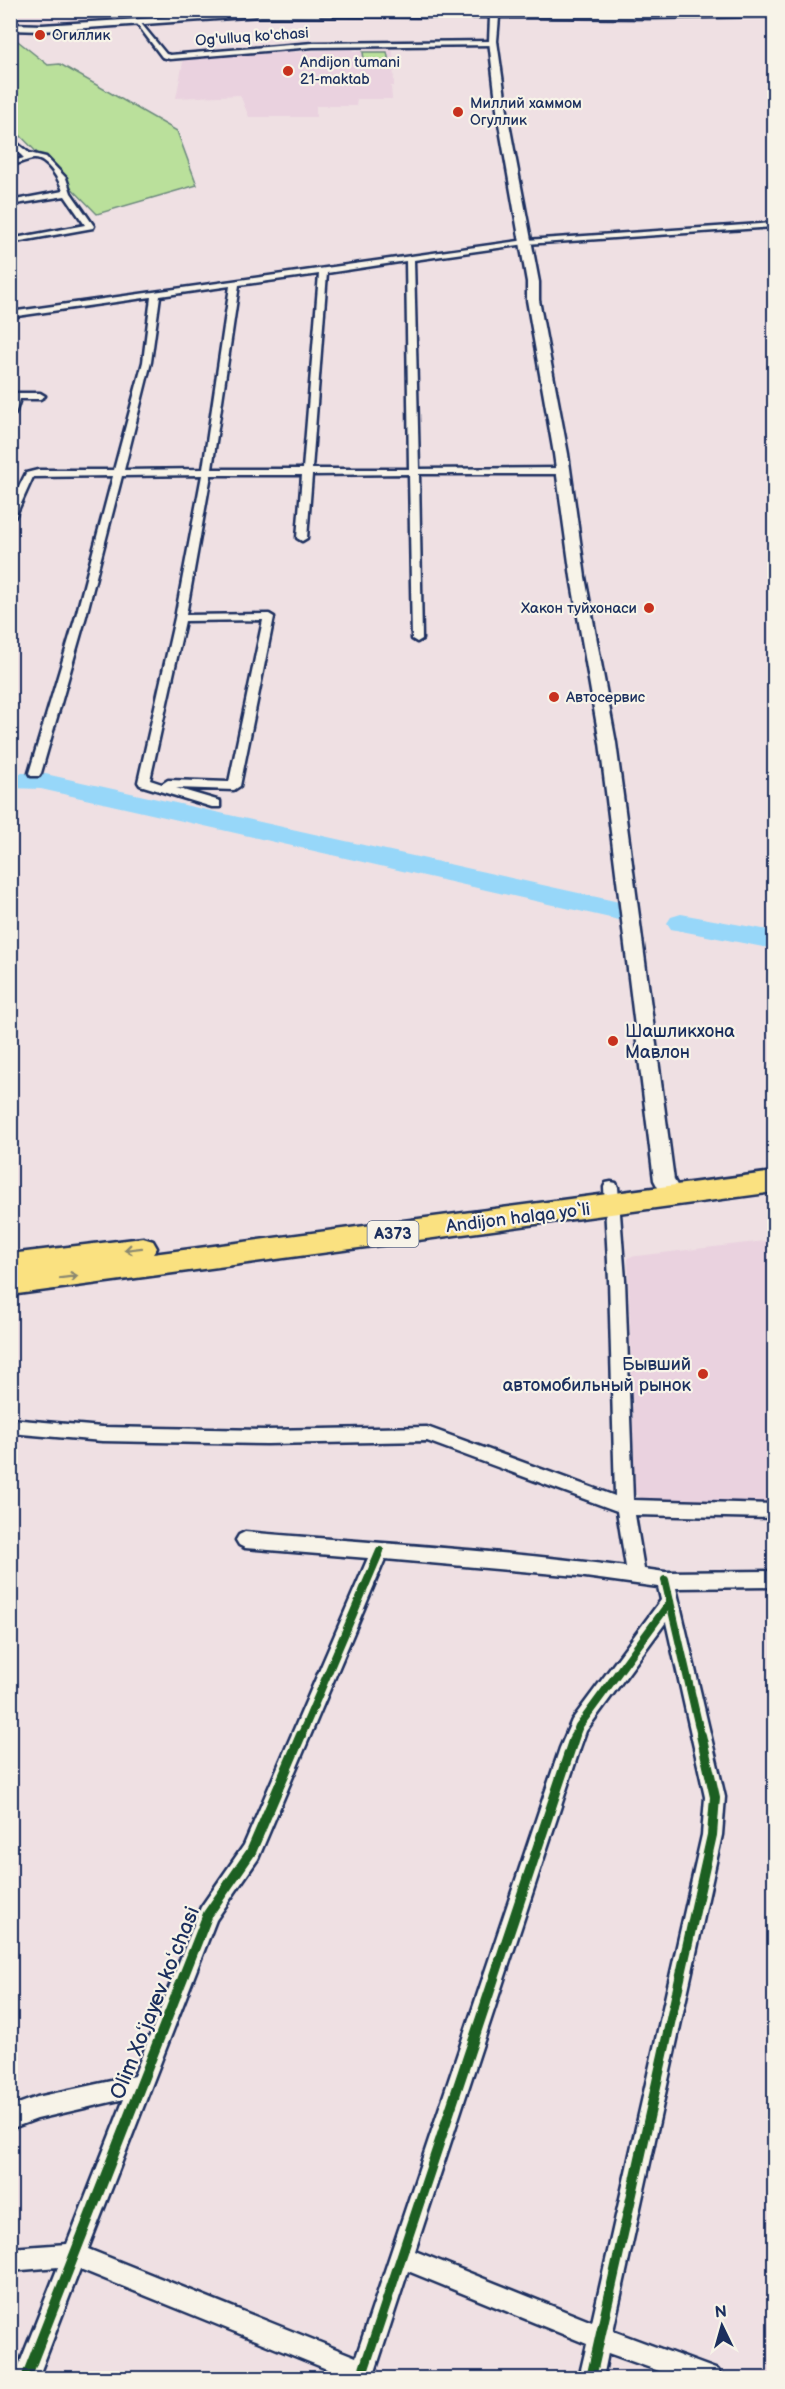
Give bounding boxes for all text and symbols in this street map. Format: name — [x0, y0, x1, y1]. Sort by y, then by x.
street label: Og'ulluq ko'chasi — [195, 24, 309, 50]
place label: Огиллик — [52, 26, 110, 45]
marker: Огиллик — [33, 28, 47, 42]
place label: Andijon tumani 21-maktab — [300, 53, 400, 89]
marker: Andijon tumani 21-maktab — [281, 64, 295, 78]
place label: Миллий хаммом Огуллик — [470, 94, 582, 130]
marker: Миллий хаммом Огуллик — [451, 105, 465, 119]
place label: Хакон туйхонаси — [521, 599, 637, 618]
marker: Хакон туйхонаси — [642, 601, 656, 615]
place label: Автосервис — [565, 688, 646, 707]
marker: Автосервис — [547, 690, 561, 704]
place label: Шашликхона Мавлон — [625, 1021, 735, 1063]
marker: Шашликхона Мавлон — [606, 1034, 620, 1048]
street label: Andijon halqa yo‘li — [445, 1199, 591, 1237]
road number: A373 — [368, 1221, 418, 1247]
one-way arrow — [124, 1244, 144, 1255]
one-way arrow — [58, 1271, 78, 1282]
place label: Бывший автомобильный рынок — [503, 1354, 691, 1396]
marker: Бывший автомобильный рынок — [696, 1367, 710, 1381]
street label: Olim Xoʻjayev koʻchasi — [105, 1903, 205, 2103]
north arrow — [692, 2296, 752, 2356]
text: N — [714, 2303, 728, 2323]

